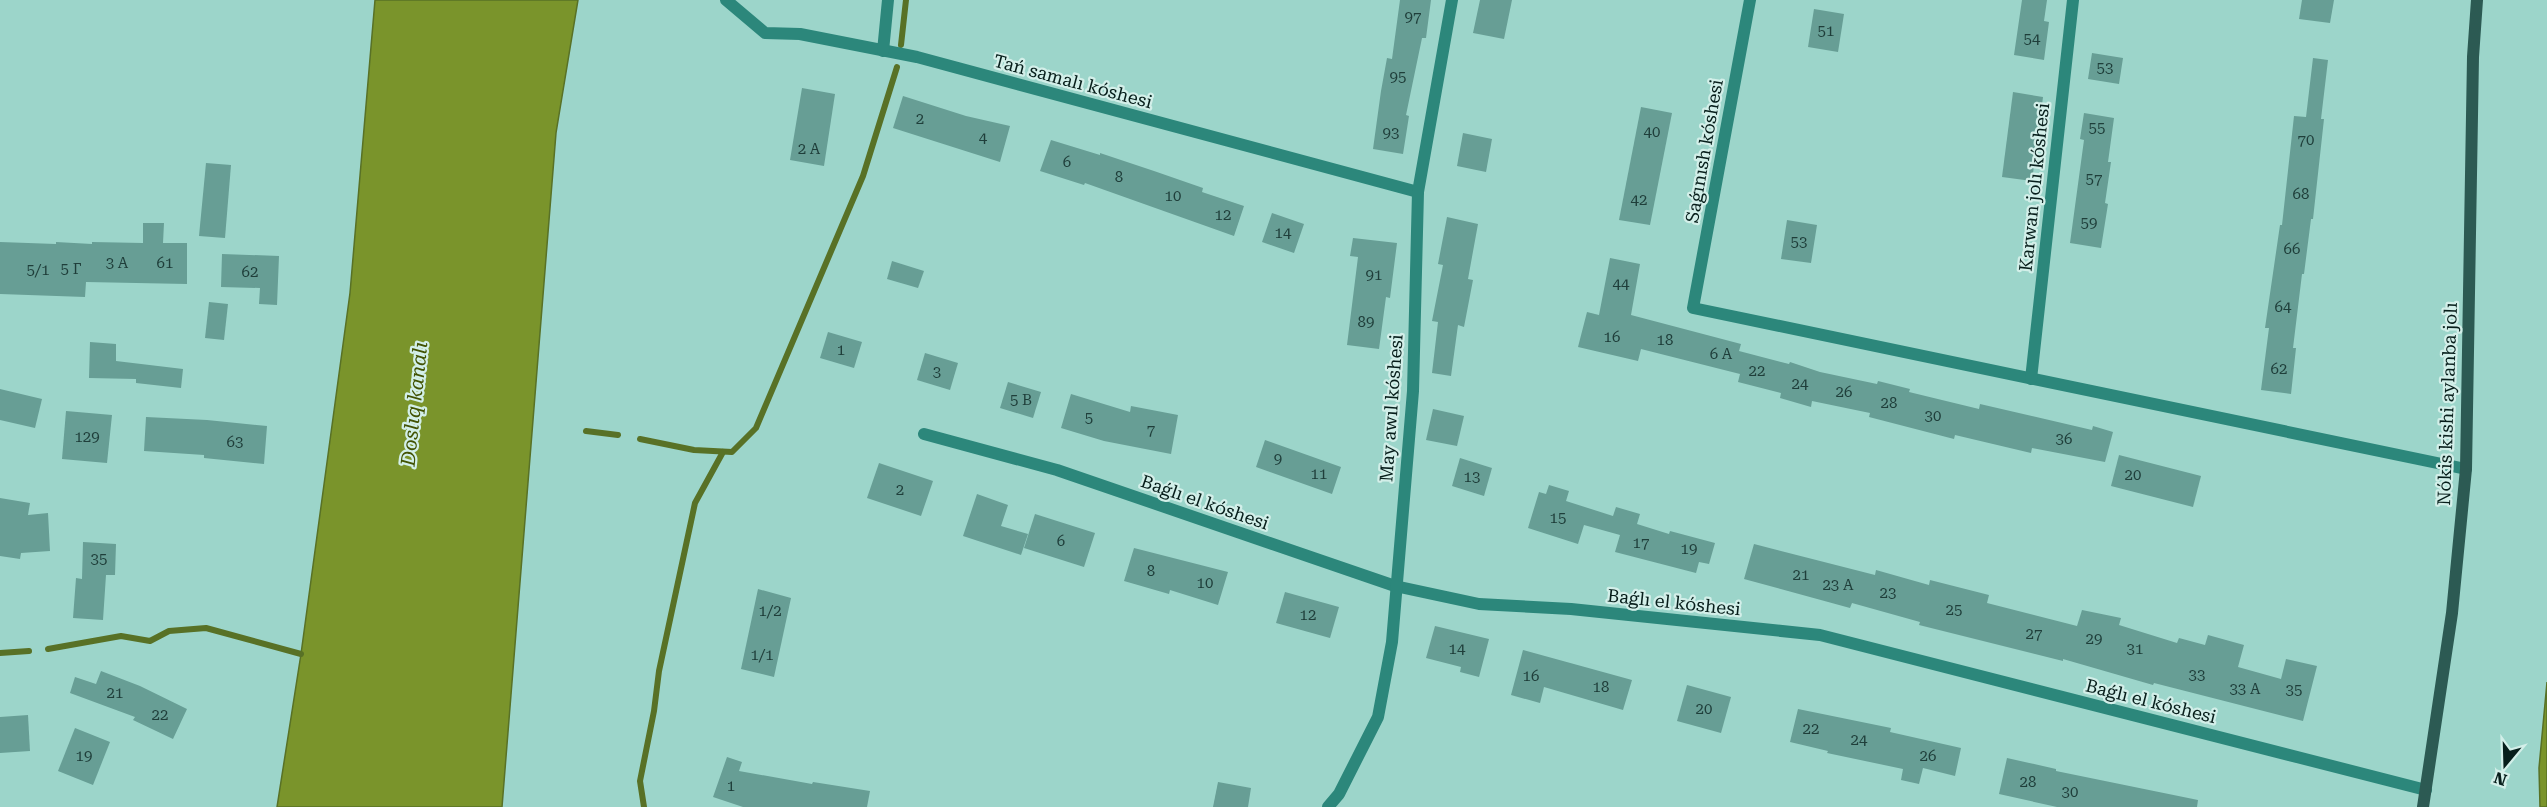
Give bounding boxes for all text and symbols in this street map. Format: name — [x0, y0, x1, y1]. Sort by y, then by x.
house number: 97 — [1405, 8, 1421, 26]
house number: 51 — [1818, 22, 1834, 40]
house number: 54 — [2024, 30, 2041, 48]
street label: Tań samalı kóshesi — [991, 50, 1155, 112]
house number: 53 — [2097, 59, 2113, 77]
house number: 95 — [1390, 68, 1406, 86]
street label: Saǵınısh kóshesi — [1681, 77, 1727, 224]
street label: Karwan jolı kóshesi — [2015, 101, 2053, 272]
house number: 2 — [916, 110, 924, 128]
house number: 55 — [2089, 119, 2105, 137]
house number: 40 — [1644, 123, 1660, 141]
house number: 93 — [1383, 124, 1399, 142]
house number: 4 — [979, 129, 988, 147]
house number: 70 — [2298, 131, 2314, 149]
house number: 2 А — [798, 140, 821, 158]
house number: 6 — [1063, 153, 1071, 171]
house number: 8 — [1115, 168, 1123, 186]
house number: 57 — [2086, 170, 2102, 188]
house number: 68 — [2293, 185, 2309, 203]
house number: 10 — [1165, 187, 1181, 205]
house number: 42 — [1631, 191, 1647, 209]
house number: 12 — [1215, 206, 1231, 224]
house number: 59 — [2081, 214, 2097, 232]
house number: 14 — [1275, 224, 1292, 242]
house number: 53 — [1791, 233, 1807, 251]
house number: 66 — [2284, 240, 2300, 258]
house number: 3 А — [106, 254, 129, 272]
house number: 61 — [157, 254, 173, 272]
house number: 5 Г — [60, 260, 82, 278]
house number: 5/1 — [26, 261, 50, 279]
house number: 62 — [242, 263, 258, 281]
house number: 91 — [1366, 266, 1382, 284]
house number: 44 — [1613, 275, 1630, 293]
house number: 64 — [2275, 298, 2292, 316]
street label: Nókis kishi aylanba jolı — [2433, 302, 2461, 506]
house number: 89 — [1358, 313, 1374, 331]
house number: 16 — [1604, 328, 1620, 346]
house number: 18 — [1657, 331, 1673, 349]
street label: May awıl kóshesi — [1375, 333, 1407, 482]
water label: Doslıq kanalı — [395, 340, 432, 469]
house number: 1 — [837, 341, 845, 359]
house number: 6 А — [1710, 345, 1733, 363]
house number: 62 — [2271, 360, 2287, 378]
house number: 22 — [1749, 362, 1765, 380]
house number: 3 — [933, 363, 941, 381]
house number: 24 — [1792, 375, 1809, 393]
house number: 26 — [1836, 383, 1852, 401]
house number: 5 В — [1010, 391, 1032, 409]
house number: 28 — [1881, 394, 1897, 412]
house number: 30 — [1925, 407, 1941, 425]
house number: 5 — [1085, 409, 1093, 427]
house number: 7 — [1147, 421, 1155, 439]
house number: 129 — [74, 428, 100, 446]
house number: 36 — [2056, 430, 2072, 448]
house number: 63 — [227, 433, 243, 451]
house number: 9 — [1274, 450, 1282, 468]
house number: 11 — [1311, 465, 1327, 483]
house number: 20 — [2125, 466, 2141, 484]
house number: 13 — [1464, 468, 1480, 486]
street label: Baǵlı el kóshesi — [1138, 470, 1272, 534]
house number: 2 — [896, 481, 904, 499]
house number: 15 — [1550, 509, 1566, 527]
house number: 6 — [1057, 532, 1065, 550]
house number: 17 — [1633, 534, 1649, 552]
house number: 19 — [1681, 540, 1697, 558]
house number: 35 — [91, 550, 107, 568]
house number: 8 — [1147, 562, 1155, 580]
house number: 21 — [1793, 566, 1809, 584]
house number: 10 — [1197, 574, 1213, 592]
house number: 23 А — [1822, 576, 1854, 594]
house number: 23 — [1880, 584, 1896, 602]
street label: Baǵlı el kóshesi — [1606, 585, 1742, 619]
house number: 25 — [1946, 601, 1962, 619]
house number: 1/2 — [758, 602, 782, 620]
house number: 12 — [1300, 606, 1316, 624]
house number: 27 — [2026, 625, 2042, 643]
house number: 29 — [2086, 630, 2102, 648]
house number: 14 — [1449, 640, 1466, 658]
house number: 31 — [2127, 640, 2143, 658]
house number: 1/1 — [750, 646, 774, 664]
house number: 33 — [2189, 666, 2205, 684]
house number: 16 — [1523, 667, 1539, 685]
street label: Baǵlı el kóshesi — [2084, 675, 2219, 727]
house number: 18 — [1593, 678, 1609, 696]
house number: 33 А — [2229, 680, 2261, 698]
house number: 35 — [2286, 681, 2302, 699]
house number: 21 — [107, 684, 123, 702]
house number: 20 — [1696, 700, 1712, 718]
house number: 22 — [152, 706, 168, 724]
house number: 22 — [1803, 720, 1819, 738]
house number: 24 — [1851, 731, 1868, 749]
north arrow — [2475, 735, 2535, 795]
house number: 19 — [76, 747, 92, 765]
house number: 26 — [1920, 747, 1936, 765]
text: N — [2491, 768, 2509, 790]
house number: 28 — [2020, 773, 2036, 791]
house number: 1 — [727, 777, 735, 795]
house number: 30 — [2062, 783, 2078, 801]

